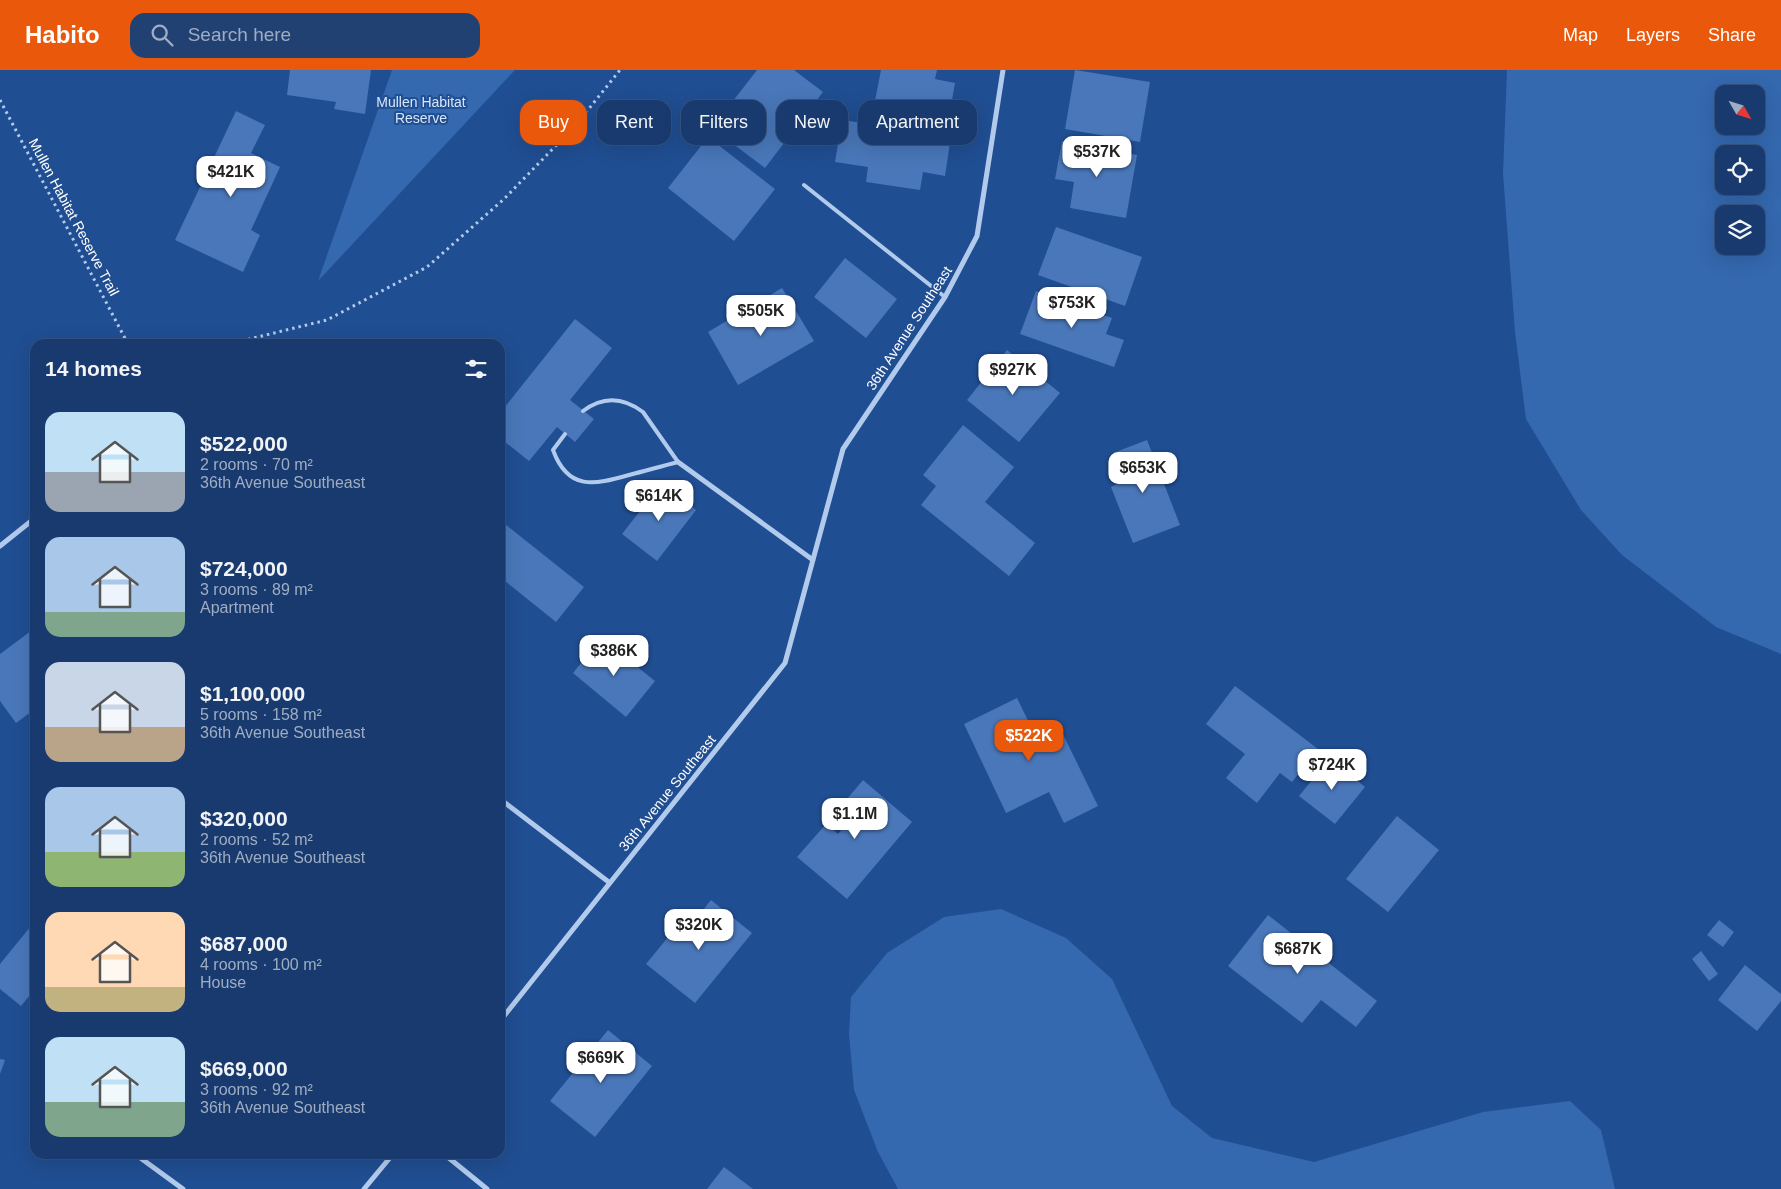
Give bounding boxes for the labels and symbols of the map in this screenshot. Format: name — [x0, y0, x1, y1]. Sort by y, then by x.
north arrow — [1715, 85, 1765, 135]
park label: Mullen Habitat Reserve — [376, 94, 466, 126]
street label: Mullen Habitat Reserve Trail — [26, 136, 122, 298]
pin: $537K — [1062, 136, 1132, 178]
pin: $421K — [196, 156, 266, 198]
street label: 36th Avenue Southeast — [863, 263, 955, 393]
pin: $753K — [1037, 286, 1107, 329]
pin: $505K — [726, 294, 796, 337]
pin: $927K — [978, 354, 1048, 396]
pin: $653K — [1108, 452, 1178, 494]
pin: $614K — [624, 480, 694, 522]
pin: $386K — [579, 634, 649, 677]
pin: $522K — [994, 720, 1064, 762]
street label: 36th Avenue Southeast — [615, 732, 719, 854]
pin: $724K — [1297, 748, 1367, 791]
pin: $1.1M — [820, 798, 890, 840]
pin: $320K — [664, 908, 734, 951]
pin: $687K — [1263, 932, 1333, 975]
pin: $669K — [566, 1042, 636, 1084]

